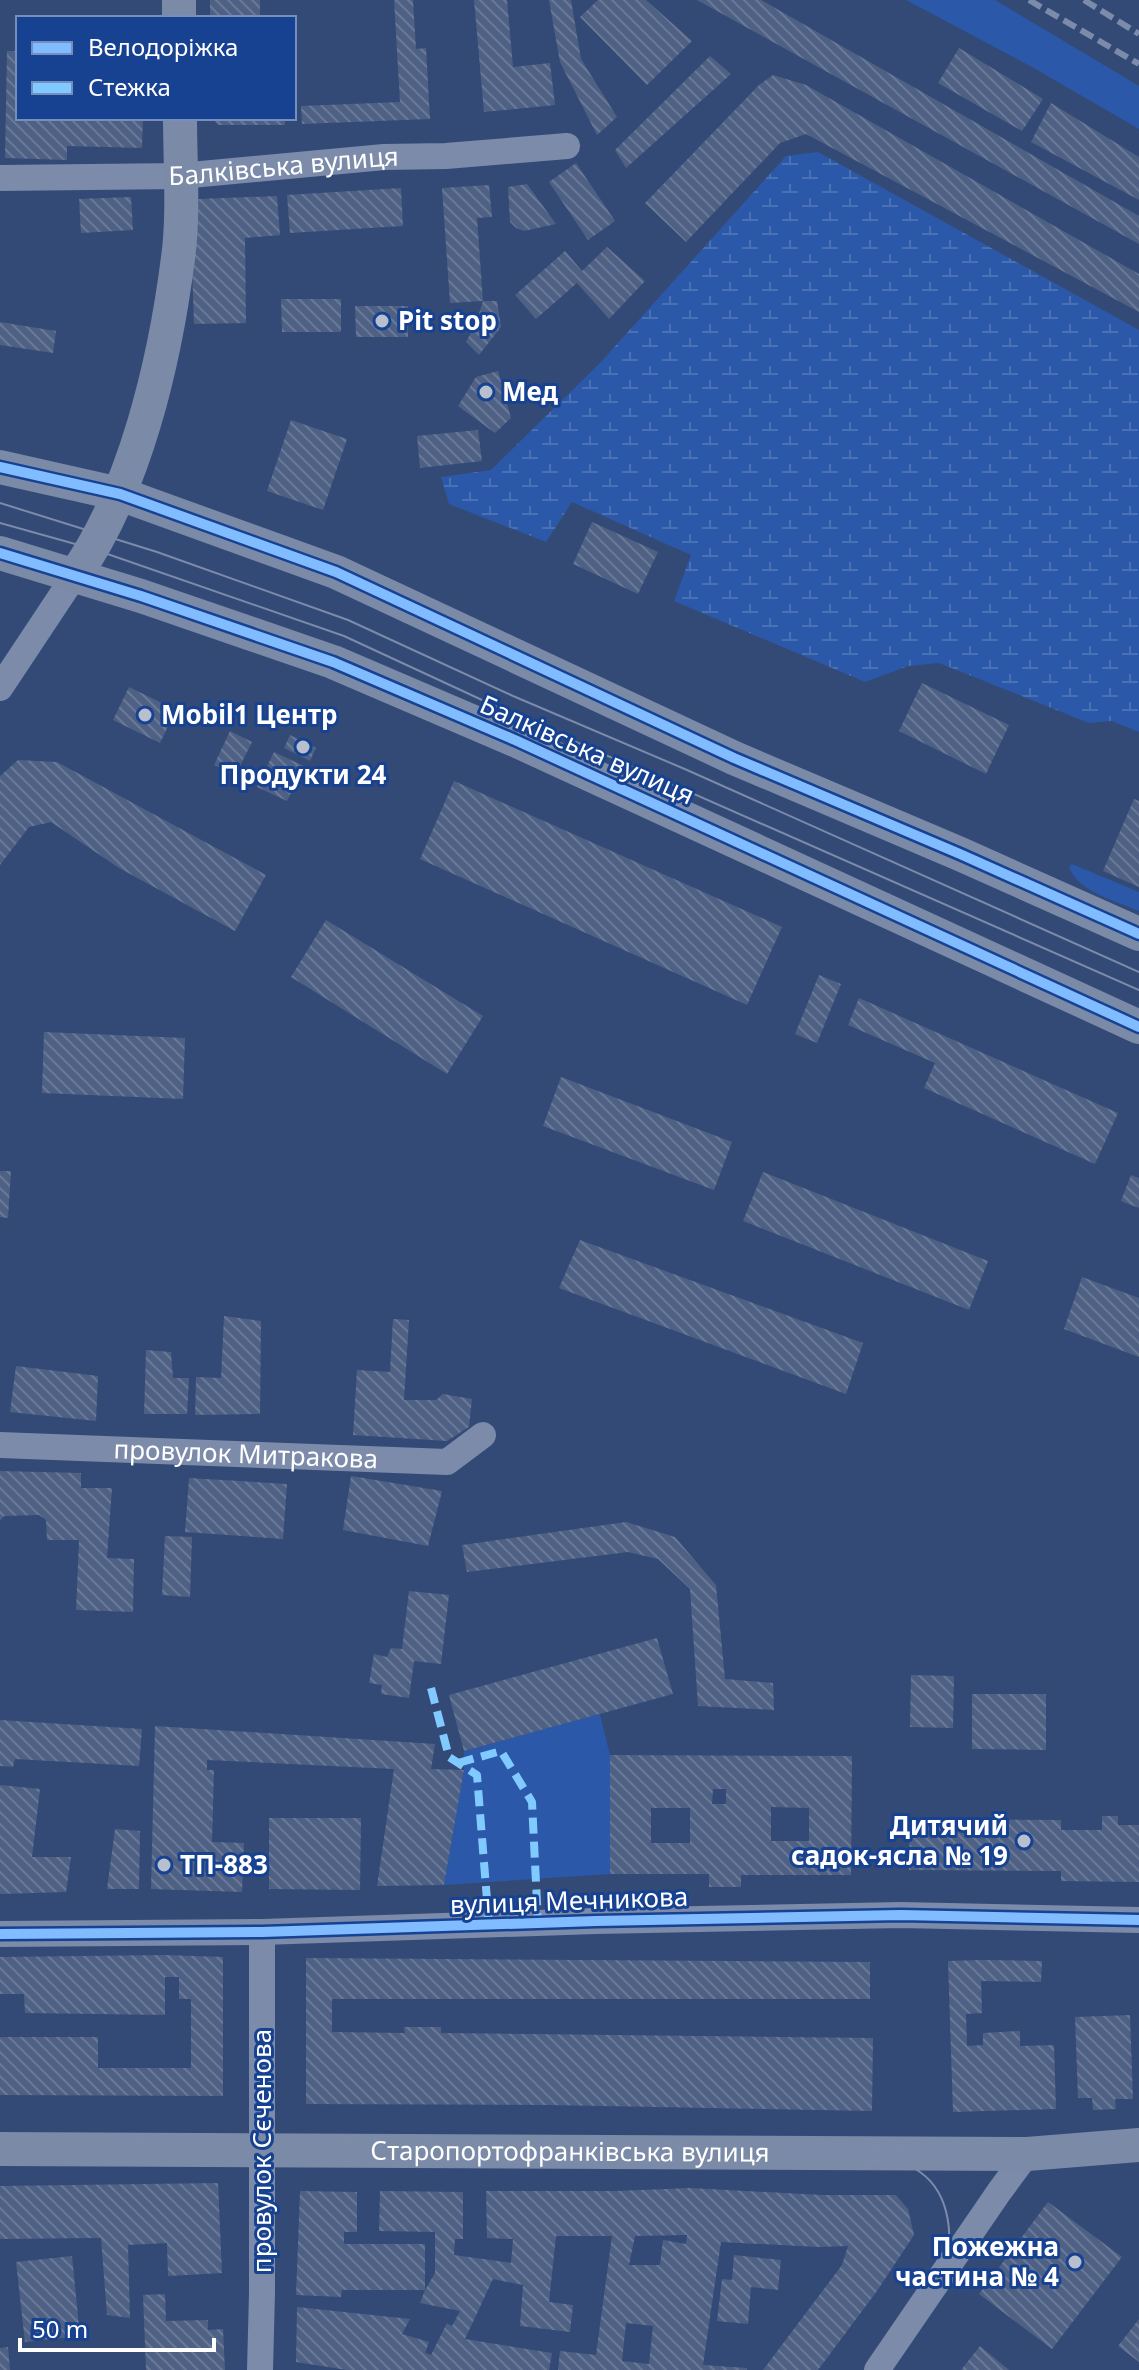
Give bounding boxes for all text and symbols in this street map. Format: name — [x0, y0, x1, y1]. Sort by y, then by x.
legend — [16, 16, 296, 120]
text: Велодоріжка — [88, 30, 238, 63]
text: Стежка — [88, 70, 171, 103]
street label: Балківська вулиця — [168, 138, 399, 193]
place label: Pit stop — [398, 302, 497, 338]
marker: Pit stop — [373, 312, 391, 330]
place label: Мед — [502, 373, 558, 409]
marker: Мед — [477, 383, 495, 401]
street label: Балківська вулиця — [475, 686, 700, 813]
place label: Mobil1 Центр — [161, 696, 337, 732]
marker: Mobil1 Центр — [136, 706, 154, 724]
marker: Продукти 24 — [294, 738, 312, 756]
place label: Продукти 24 — [220, 756, 387, 792]
street label: провулок Митракова — [113, 1430, 379, 1476]
place label: Дитячий садок-ясла № 19 — [791, 1807, 1008, 1873]
marker: Дитячий садок-ясла № 19 — [1015, 1832, 1033, 1850]
place label: ТП-883 — [180, 1846, 268, 1882]
marker: ТП-883 — [155, 1856, 173, 1874]
street label: вулиця Мечникова — [449, 1878, 689, 1922]
street label: провулок Сєченова — [243, 2029, 279, 2273]
street label: Старопортофранківська вулиця — [370, 2132, 770, 2170]
place label: Пожежна частина № 4 — [895, 2228, 1059, 2294]
marker: Пожежна частина № 4 — [1066, 2253, 1084, 2271]
scale bar — [20, 2302, 214, 2352]
text: 50 m — [32, 2312, 88, 2345]

